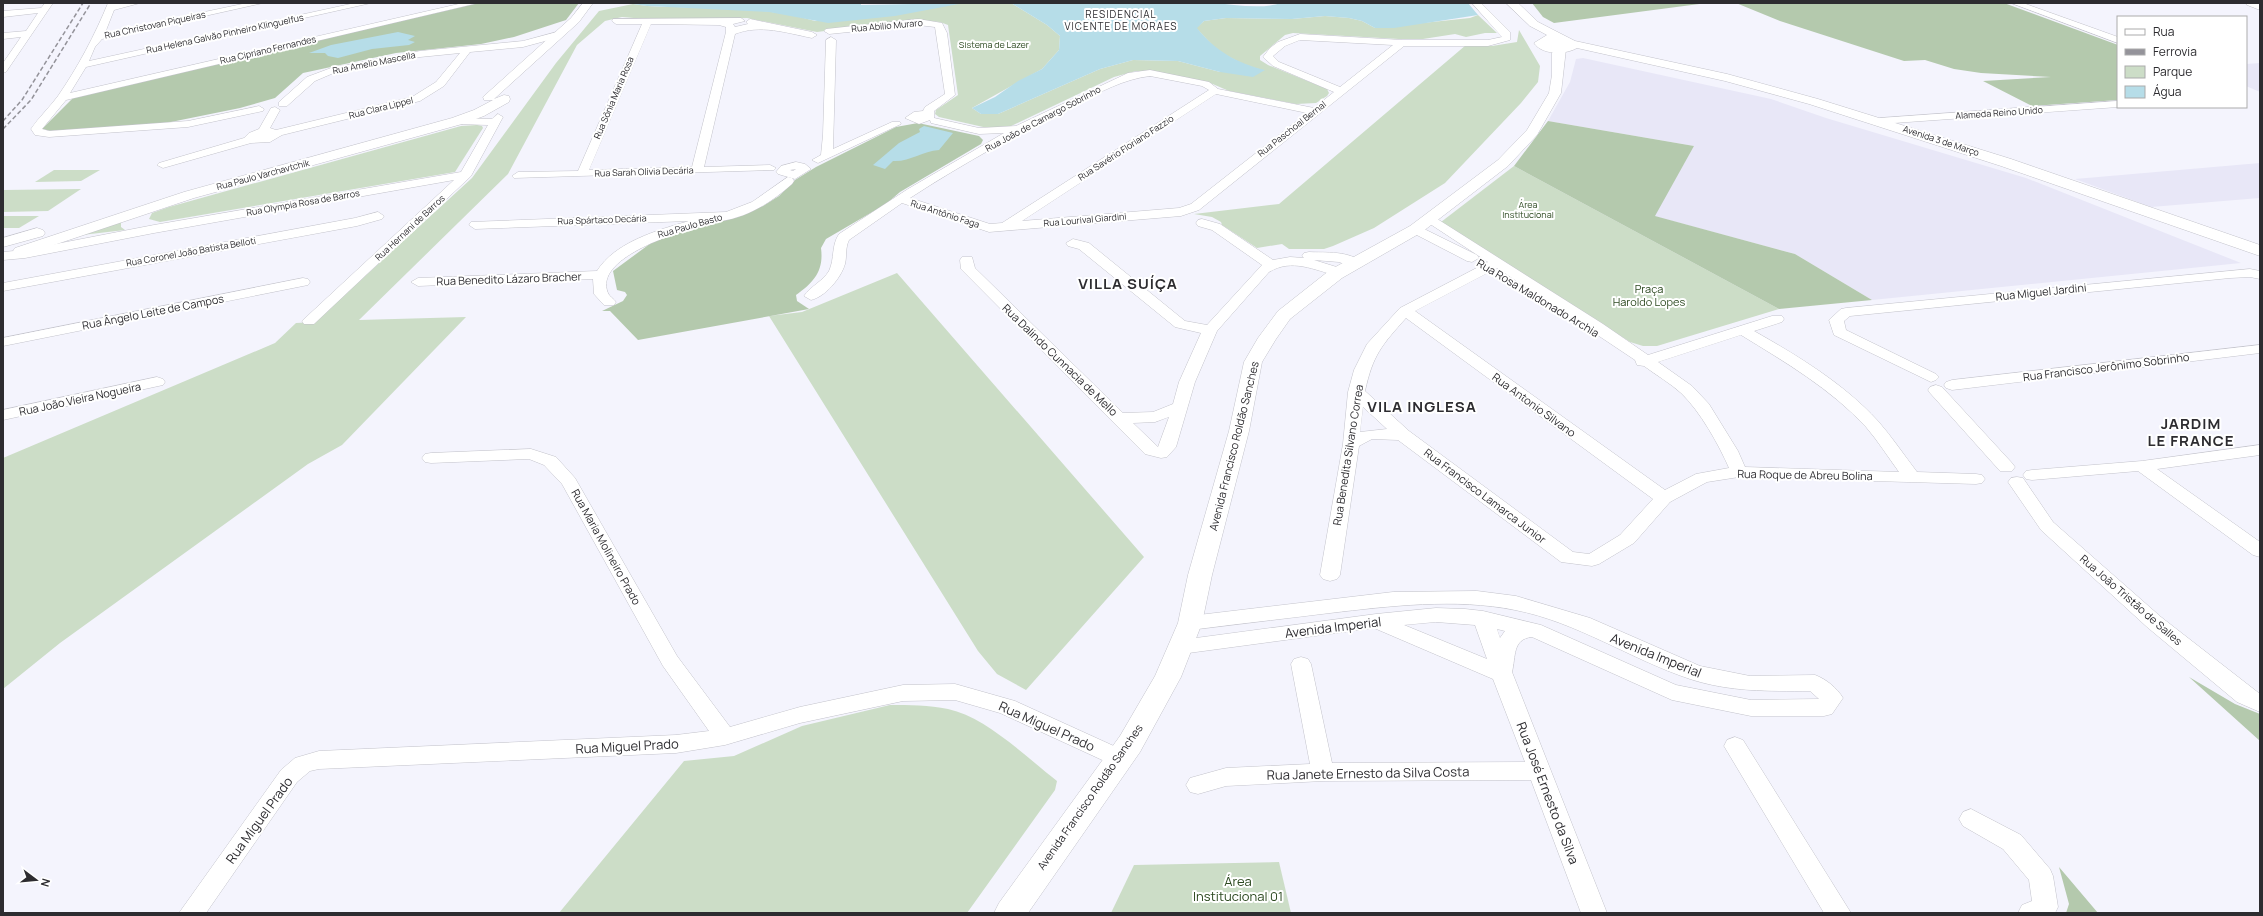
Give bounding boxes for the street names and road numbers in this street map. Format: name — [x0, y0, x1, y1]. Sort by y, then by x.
street label: Rua Christovan Piqueiras — [103, 7, 207, 42]
street label: Rua Helena Galvão Pinheiro Klinguelfus — [145, 10, 305, 57]
street label: Rua Abilio Muraro — [851, 16, 923, 35]
street label: Rua Cipriano Fernandes — [219, 32, 318, 67]
street label: Rua Amelio Mascella — [331, 48, 417, 77]
street label: Rua Sônia Maria Rosa — [590, 55, 637, 141]
street label: Rua João de Camargo Sobrinho — [983, 83, 1103, 155]
street label: Rua Clara Lippel — [347, 93, 414, 122]
street label: Rua Paschoal Bernal — [1255, 98, 1329, 160]
street label: Alameda Reino Unido — [1955, 103, 2043, 122]
street label: Rua Savério Floriano Fazzio — [1075, 112, 1176, 183]
street label: Avenida 3 de Março — [1901, 122, 1981, 159]
street label: Rua Paulo Varchavtchik — [215, 156, 311, 193]
street label: Rua Sarah Olívia Decária — [594, 163, 694, 180]
street label: Rua Olympia Rosa de Barros — [245, 186, 361, 219]
street label: Rua Hernani de Barros — [372, 192, 448, 264]
street label: Rua Antônio Faga — [909, 196, 981, 231]
street label: Rua Lourival Giardini — [1043, 209, 1127, 230]
street label: Rua Paulo Basto — [656, 210, 724, 241]
street label: Rua Spártaco Decária — [557, 211, 647, 228]
street label: Rua Coronel João Batista Belloti — [125, 234, 257, 269]
street label: Rua Rosa Maldonado Archia — [1474, 255, 1602, 340]
street label: Rua Benedito Lázaro Bracher — [436, 268, 582, 289]
street label: Rua Miguel Jardini — [1995, 279, 2087, 304]
street label: Rua Ângelo Leite de Campos — [81, 290, 225, 333]
street label: Rua Dalindo Cunnacia de Mello — [999, 300, 1122, 419]
street label: Rua Francisco Jerônimo Sobrinho — [2022, 349, 2190, 384]
street label: Avenida Francisco Roldão Sanches — [1205, 359, 1262, 532]
street label: Rua Antonio Silvano — [1489, 369, 1580, 440]
street label: Rua João Vieira Nogueira — [18, 378, 142, 419]
street label: Rua Benedita Silvano Correa — [1329, 383, 1366, 527]
street label: Rua Francisco Lamarca Junior — [1421, 445, 1549, 546]
street label: Rua Roque de Abreu Bolina — [1737, 466, 1873, 483]
street label: Rua Maria Molineiro Prado — [568, 486, 645, 608]
street label: Rua João Tristão de Salles — [2077, 551, 2186, 648]
street label: Avenida Imperial — [1284, 612, 1382, 642]
street label: Avenida Imperial — [1608, 628, 1704, 682]
street label: Rua Miguel Prado — [996, 697, 1098, 755]
street label: Rua José Ernesto da Silva — [1513, 719, 1583, 867]
street label: Avenida Francisco Roldão Sanches — [1033, 721, 1146, 872]
street label: Rua Miguel Prado — [575, 734, 679, 758]
street label: Rua Janete Ernesto da Silva Costa — [1267, 762, 1469, 784]
street label: Rua Miguel Prado — [221, 773, 297, 867]

